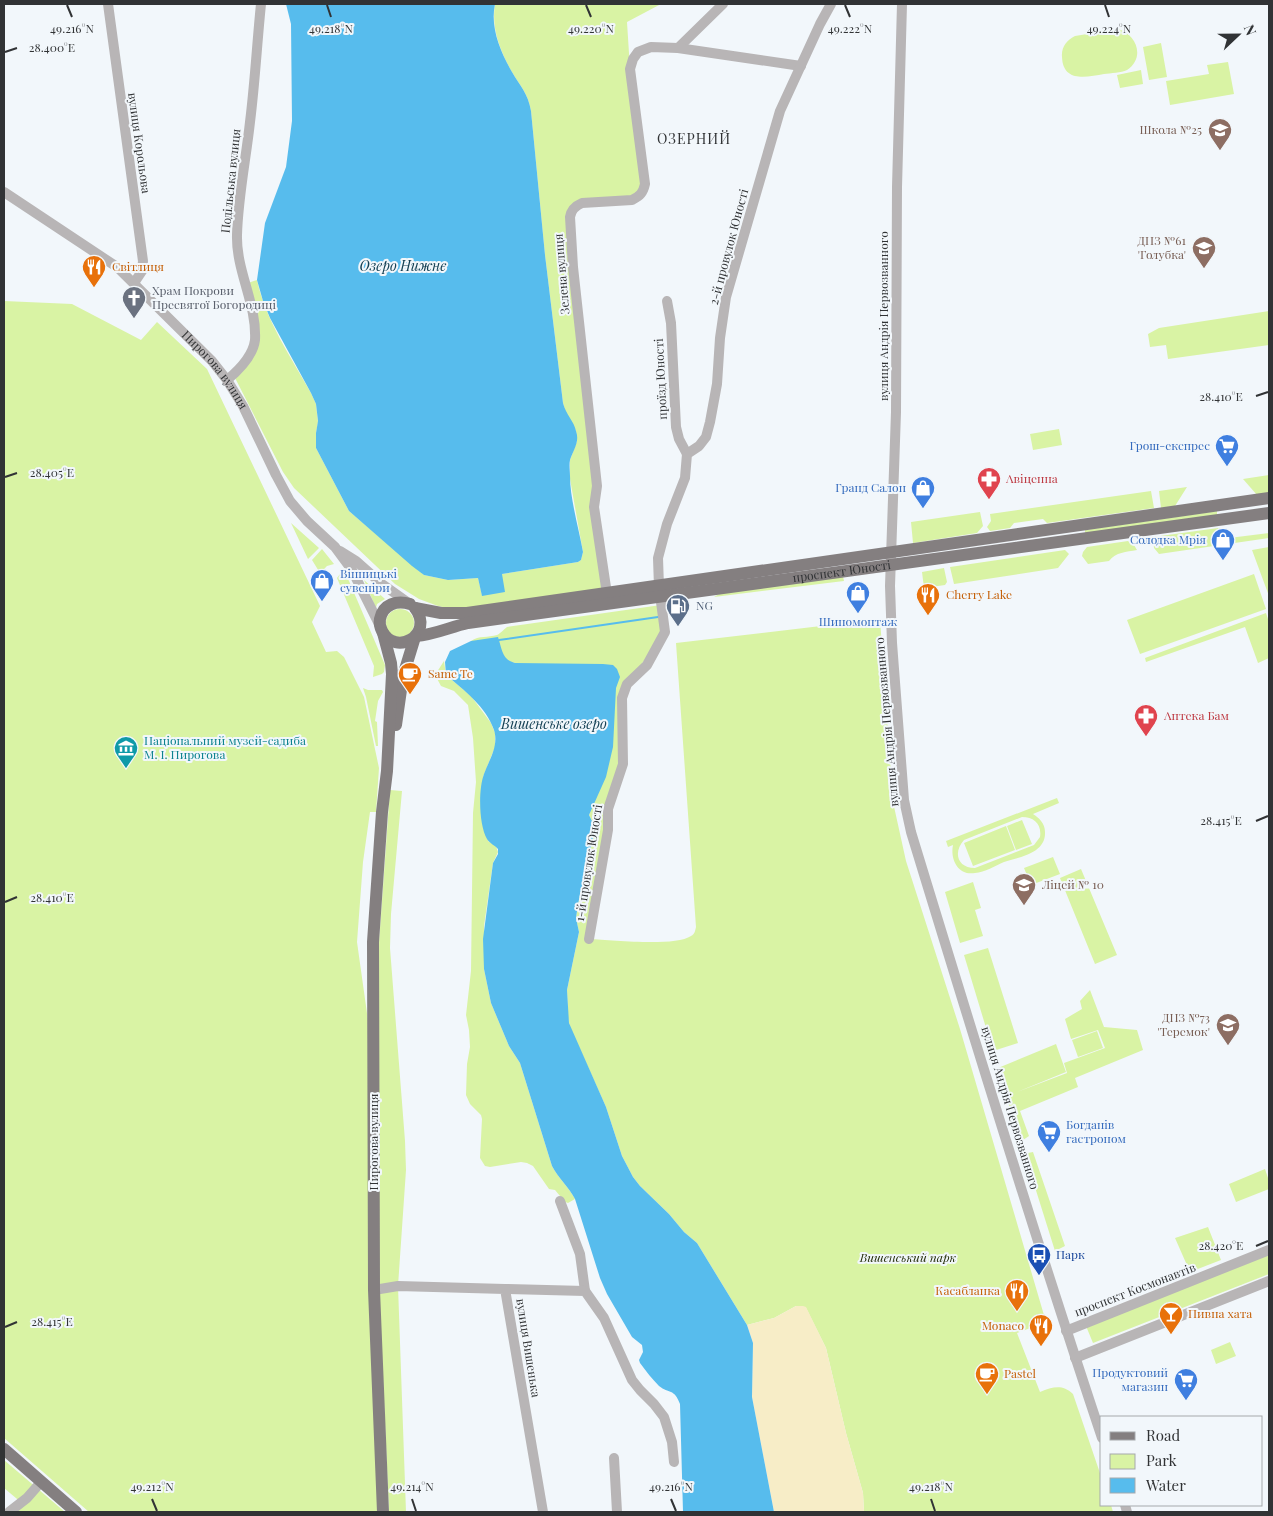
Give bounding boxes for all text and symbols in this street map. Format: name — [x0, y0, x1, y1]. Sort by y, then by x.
north arrow — [1213, 10, 1263, 60]
text: 49.216°N — [50, 20, 94, 36]
text: 49.218°N — [309, 20, 353, 36]
text: 49.220°N — [568, 20, 614, 36]
text: 49.222°N — [828, 20, 873, 36]
text: 49.224°N — [1087, 20, 1132, 36]
text: N — [1240, 22, 1261, 38]
text: 28.400°E — [29, 39, 75, 55]
street label: вулиця Корольова — [125, 91, 155, 194]
school or university icon: Школа №25 — [1207, 117, 1233, 151]
place label: Школа №25 — [1139, 121, 1202, 137]
street label: Подільська вулиця — [217, 127, 243, 234]
district label: ОЗЕРНИЙ — [657, 129, 731, 148]
street label: 2-й провулок Юності — [705, 186, 751, 307]
street label: вулиця Андрія Первозванного — [875, 231, 891, 401]
place label: ДНЗ №61 'Голубка' — [1138, 232, 1187, 262]
street label: Зелена вулиця — [549, 233, 572, 315]
school or university icon: ДНЗ №61 'Голубка' — [1191, 235, 1217, 269]
restaurant icon: Світлиця — [81, 254, 107, 288]
water label: Озеро Нижнє — [360, 256, 446, 275]
place label: Світлиця — [112, 258, 165, 274]
place label: Храм Покрови Пресвятої Богородиці — [152, 282, 276, 312]
church icon: Храм Покрови Пресвятої Богородиці — [121, 285, 147, 319]
street label: Пирогова вулиця — [179, 327, 252, 412]
street label: проїзд Юності — [650, 338, 670, 420]
text: 28.410°E — [1199, 388, 1243, 404]
supermarket icon: Грош-експрес — [1214, 433, 1240, 467]
place label: Грош-експрес — [1129, 437, 1210, 453]
text: 28.405°E — [30, 464, 74, 480]
pharmacy icon: Авіценна — [976, 466, 1002, 500]
place label: Авіценна — [1005, 470, 1058, 486]
shop icon: Гранд Салон — [910, 475, 936, 509]
place label: Гранд Салон — [835, 479, 906, 495]
shop icon: Солодка Мрія — [1210, 527, 1236, 561]
place label: Солодка Мрія — [1130, 531, 1207, 547]
street label: проспект Юності — [792, 556, 892, 585]
place label: Вінницькі сувеніри — [340, 565, 398, 595]
shop icon: Вінницькі сувеніри — [309, 568, 335, 602]
shop icon: Шиномонтаж — [845, 580, 871, 614]
restaurant icon: Cherry Lake — [915, 582, 941, 616]
place label: Cherry Lake — [946, 586, 1012, 602]
fuel station icon: NG — [665, 593, 691, 627]
place label: NG — [696, 597, 713, 613]
place label: Шиномонтаж — [819, 613, 897, 629]
street label: вулиця Андрія Первозванного — [871, 636, 901, 807]
cafe icon: Same Te — [397, 661, 423, 695]
place label: Same Te — [428, 665, 473, 681]
pharmacy icon: Аптека Бам — [1133, 703, 1159, 737]
place label: Аптека Бам — [1163, 707, 1230, 723]
water label: Вишенське озеро — [500, 714, 607, 733]
place label: Національний музей-садиба М. І. Пирогова — [144, 732, 306, 762]
museum icon: Національний музей-садиба М. І. Пирогова — [113, 735, 139, 769]
street label: 1-й провулок Юності — [571, 803, 605, 922]
text: 28.415°E — [1200, 812, 1242, 828]
school or university icon: Ліцей № 10 — [1011, 872, 1037, 906]
place label: Ліцей № 10 — [1041, 876, 1104, 892]
text: 28.410°E — [30, 889, 74, 905]
place label: ДНЗ №73 'Теремок' — [1157, 1009, 1210, 1039]
school or university icon: ДНЗ №73 'Теремок' — [1215, 1012, 1241, 1046]
street label: вулиця Андрія Первозванного — [978, 1024, 1044, 1192]
street label: Пирогова вулиця — [365, 1093, 381, 1191]
place label: Богданів гастроном — [1066, 1116, 1126, 1146]
supermarket icon: Богданів гастроном — [1036, 1119, 1062, 1153]
text: 28.420°E — [1199, 1237, 1243, 1253]
bus stop icon: Парк — [1026, 1242, 1052, 1276]
place label: Парк — [1056, 1246, 1085, 1262]
park label: Вишенський парк — [859, 1249, 957, 1265]
street label: проспект Космонавтів — [1072, 1258, 1198, 1320]
restaurant icon: Касабланка — [1004, 1278, 1030, 1312]
place label: Касабланка — [935, 1282, 1000, 1298]
street label: вулиця Вишенька — [513, 1297, 545, 1398]
bar icon: Пивна хата — [1158, 1301, 1184, 1335]
place label: Пивна хата — [1188, 1305, 1252, 1321]
text: 28.415°E — [31, 1313, 73, 1329]
restaurant icon: Monaco — [1028, 1313, 1054, 1347]
place label: Monaco — [982, 1317, 1024, 1333]
cafe icon: Pastel — [974, 1361, 1000, 1395]
place label: Продуктовий магазин — [1092, 1364, 1168, 1394]
place label: Pastel — [1004, 1365, 1037, 1381]
supermarket icon: Продуктовий магазин — [1173, 1367, 1199, 1401]
legend — [1100, 1416, 1263, 1506]
text: Road — [1146, 1425, 1180, 1445]
text: Park — [1146, 1450, 1178, 1470]
text: Water — [1145, 1475, 1186, 1495]
text: 49.212°N — [130, 1478, 174, 1494]
text: 49.214°N — [390, 1478, 434, 1494]
text: 49.216°N — [649, 1478, 693, 1494]
text: 49.218°N — [909, 1478, 953, 1494]

